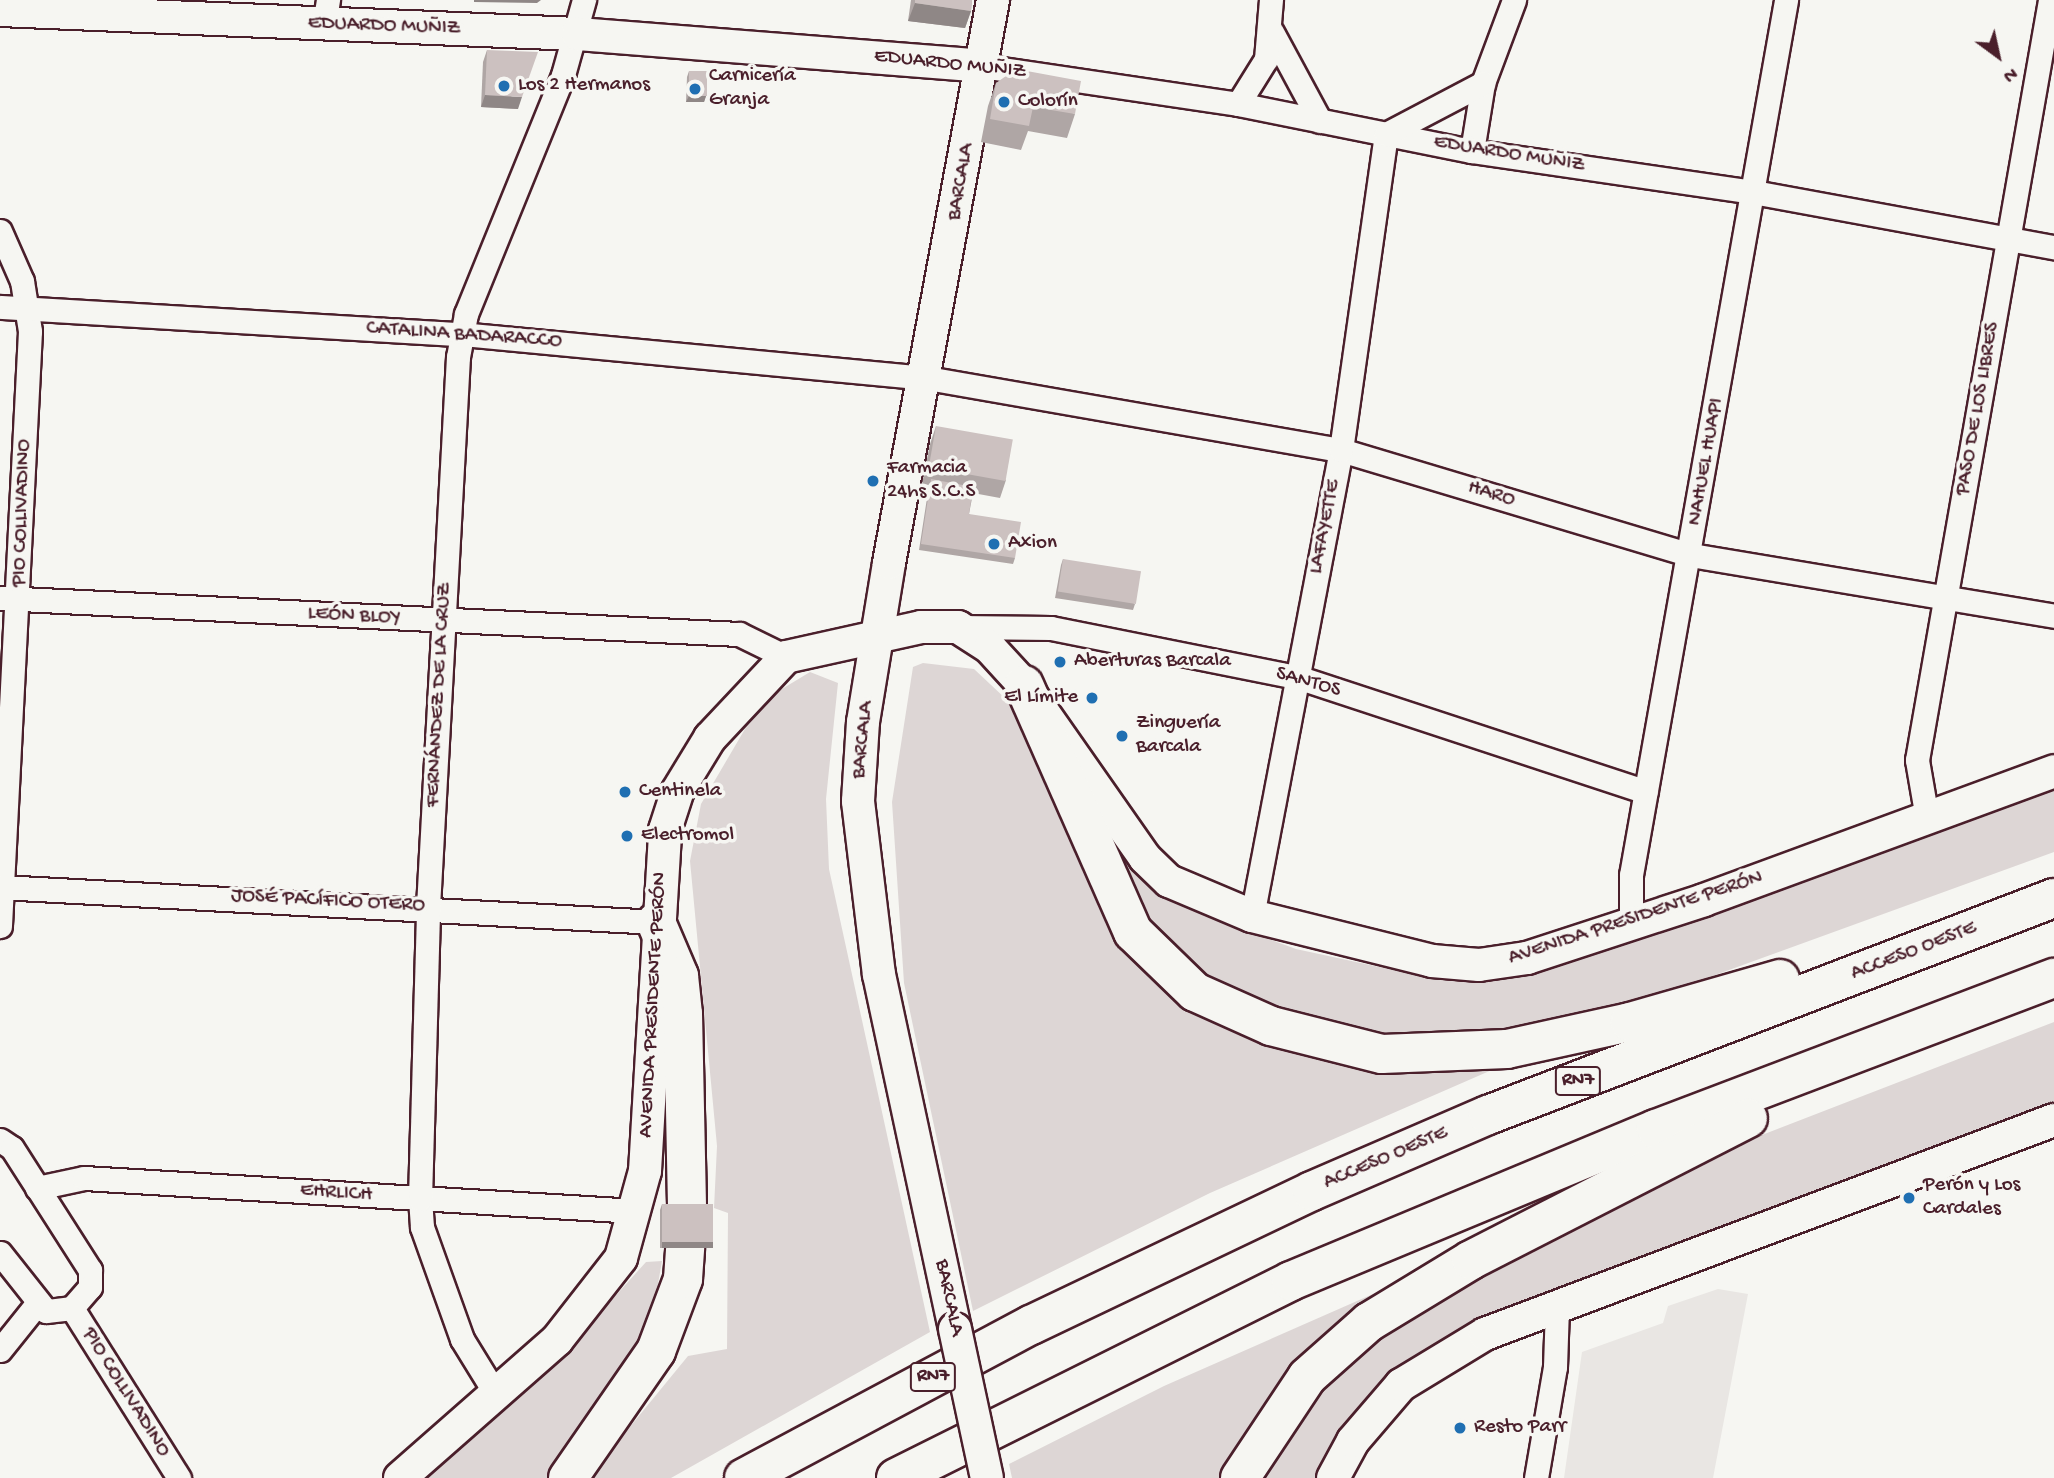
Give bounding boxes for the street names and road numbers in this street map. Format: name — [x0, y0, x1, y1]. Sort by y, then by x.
street label: EDUARDO MUÑIZ — [307, 12, 461, 42]
street label: EDUARDO MUÑIZ — [873, 44, 1027, 86]
street label: EDUARDO MUÑIZ — [1432, 131, 1586, 179]
street label: BARCALA — [943, 141, 981, 223]
street label: CATALINA BADARACCO — [365, 317, 563, 355]
street label: PASO DE LOS LIBRES — [1951, 320, 2007, 498]
street label: NAHUEL HUAPI — [1683, 396, 1731, 528]
street label: PIO COLLIVADINO — [8, 439, 38, 587]
street label: HARO — [1464, 476, 1518, 514]
street label: LAFAYETTE — [1305, 478, 1347, 576]
street label: FERNÁNDEZ DE LA CRUZ — [422, 582, 458, 808]
street label: LEÓN BLOY — [307, 602, 401, 632]
street label: SANTOS — [1273, 662, 1343, 704]
street label: BARCALA — [847, 700, 881, 780]
street label: AVENIDA PRESIDENTE PERÓN — [1506, 866, 1766, 972]
street label: AVENIDA PRESIDENTE PERÓN — [634, 871, 674, 1139]
street label: JOSÉ PACÍFICO OTERO — [230, 884, 426, 920]
street label: ACCESO OESTE — [1848, 917, 1980, 987]
road number: RN7 — [1554, 1065, 1602, 1096]
street label: ACCESO OESTE — [1320, 1122, 1452, 1196]
street label: EHRLICH — [299, 1179, 373, 1209]
street label: BARCALA — [928, 1257, 968, 1339]
street label: PIO COLLIVADINO — [75, 1324, 175, 1462]
road number: RN7 — [908, 1362, 958, 1392]

